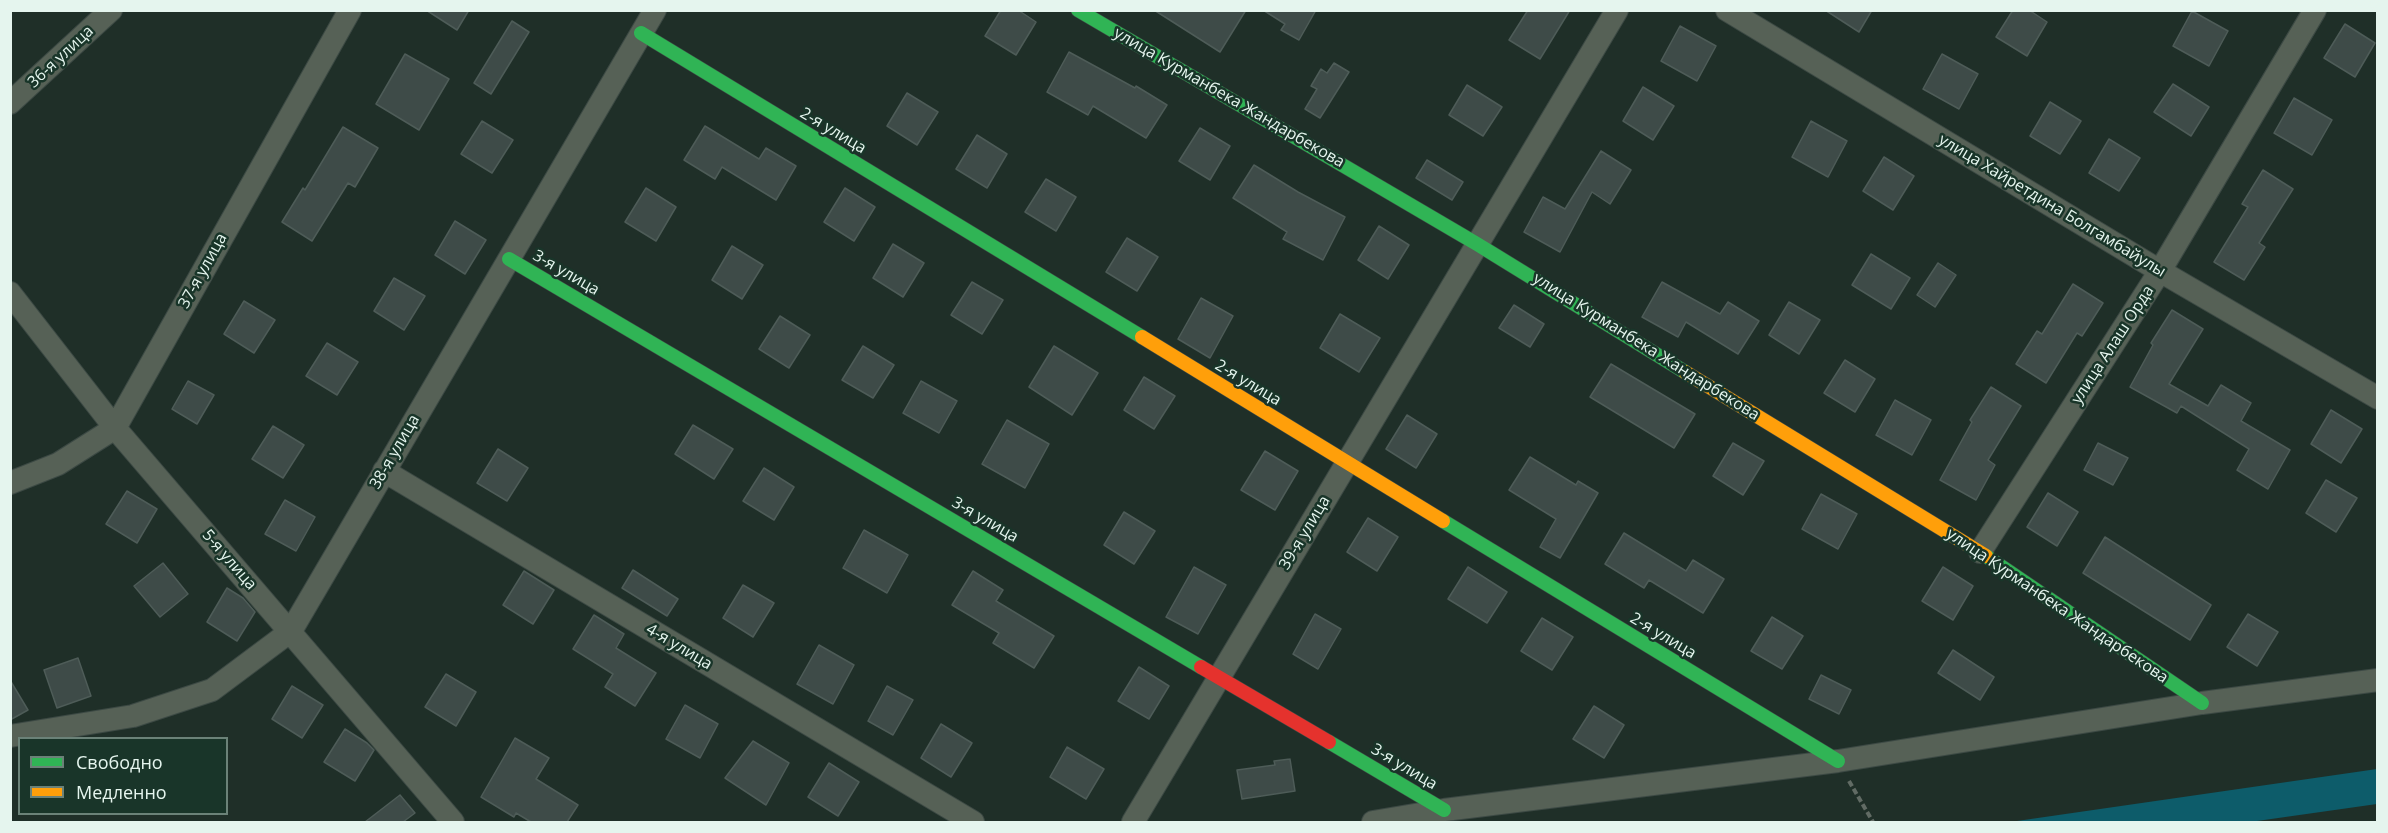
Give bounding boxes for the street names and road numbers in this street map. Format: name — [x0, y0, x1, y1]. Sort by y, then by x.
street label: 36-я улица — [24, 22, 98, 92]
street label: улица Курманбека Жандарбекова — [1110, 24, 1348, 172]
street label: 2-я улица — [797, 104, 869, 158]
street label: улица Хайретдина Болгамбайулы — [1935, 130, 2169, 282]
street label: 37-я улица — [175, 230, 231, 312]
street label: 3-я улица — [529, 246, 603, 300]
street label: улица Курманбека Жандарбекова — [1529, 269, 1763, 425]
street label: улица Алаш Орда — [2068, 282, 2158, 408]
street label: 2-я улица — [1212, 356, 1284, 410]
street label: 38-я улица — [366, 411, 424, 493]
street label: 3-я улица — [948, 493, 1022, 547]
street label: 39-я улица — [1275, 493, 1335, 573]
street label: улица Курманбека Жандарбекова — [1942, 524, 2172, 688]
street label: 5-я улица — [198, 526, 260, 594]
street label: 2-я улица — [1627, 609, 1699, 663]
street label: 4-я улица — [643, 620, 715, 674]
street label: 3-я улица — [1368, 740, 1440, 794]

